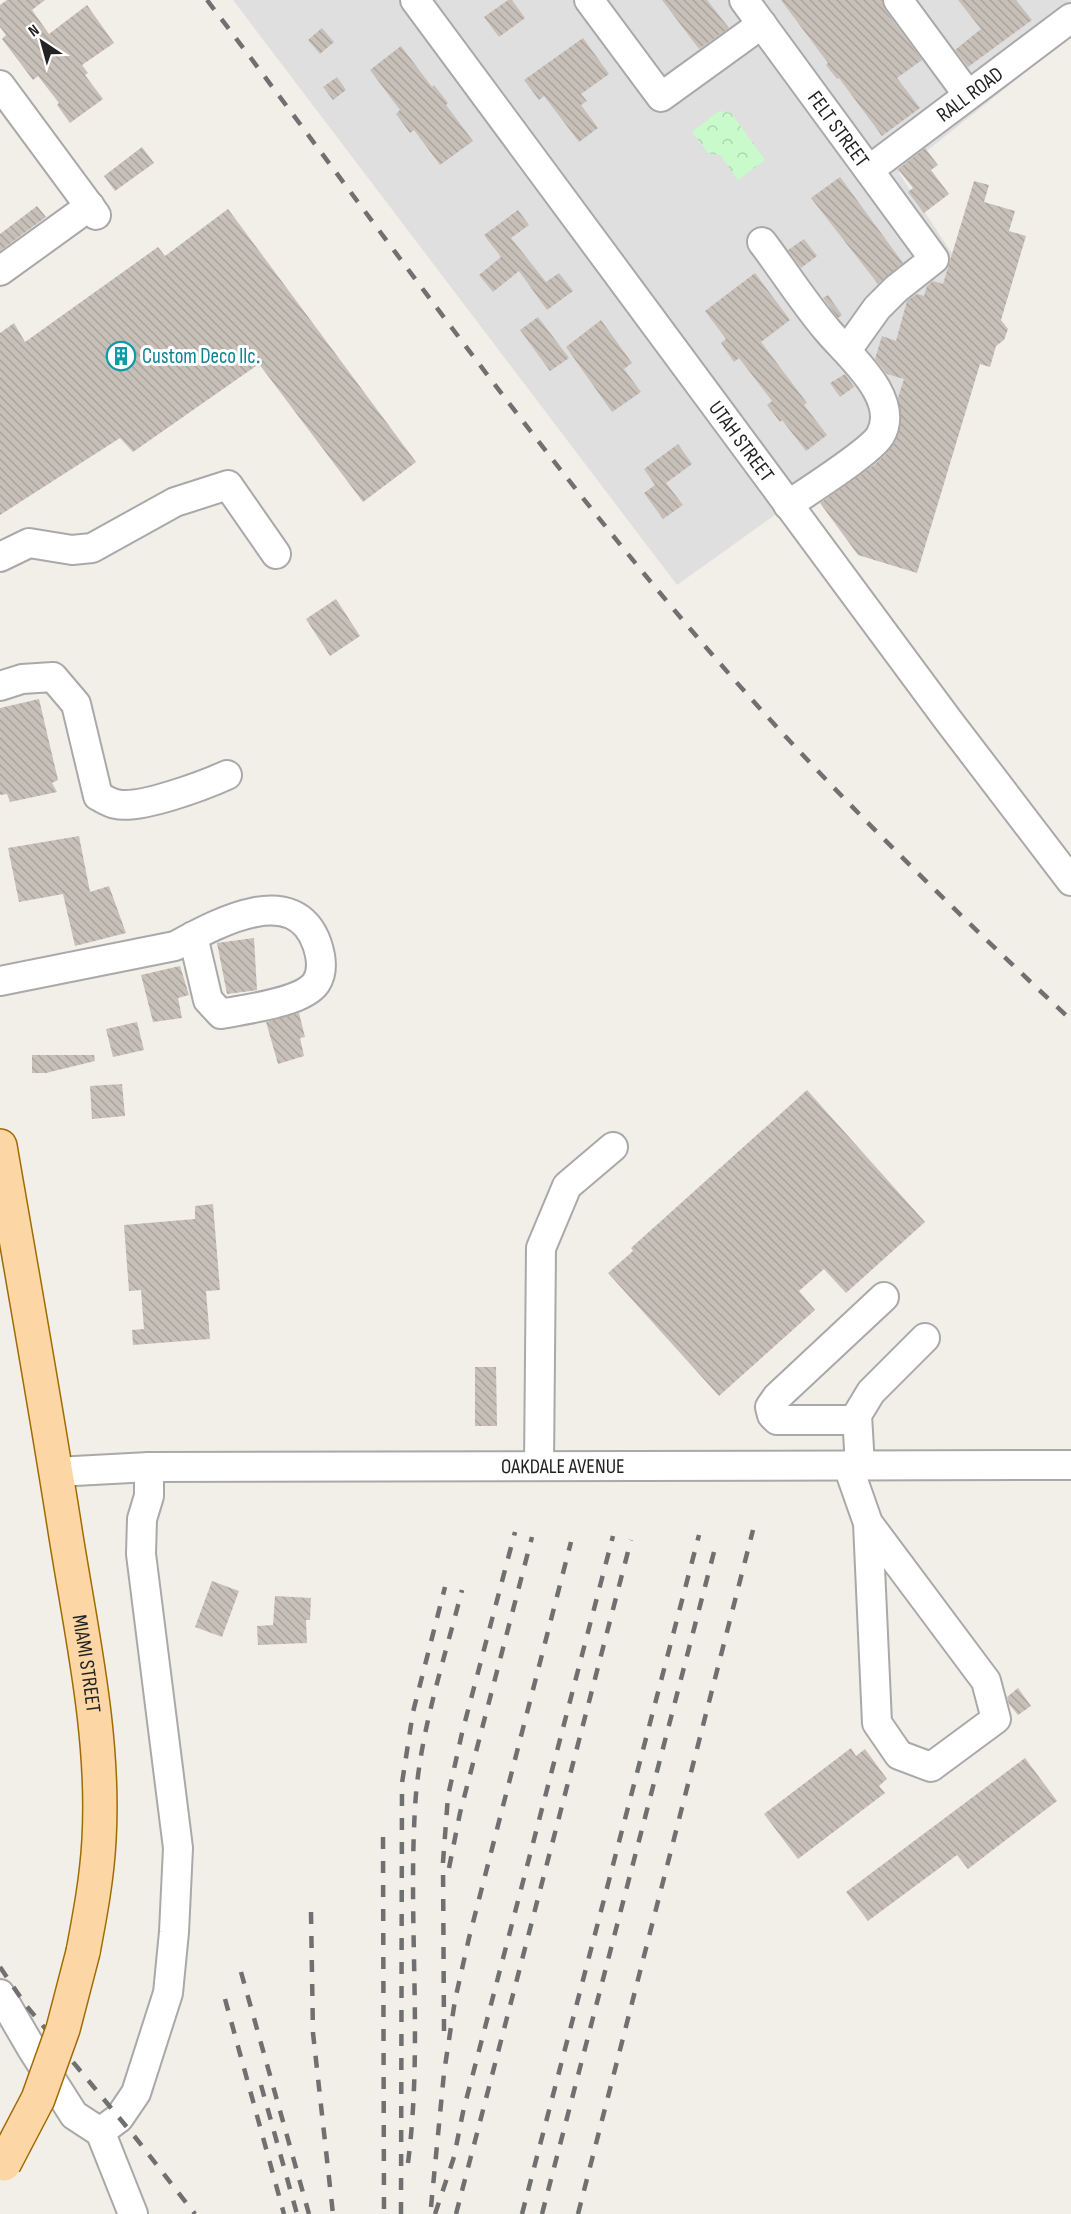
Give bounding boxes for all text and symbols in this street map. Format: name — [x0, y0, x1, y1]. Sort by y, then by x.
north arrow — [12, 12, 72, 72]
text: N — [25, 21, 43, 41]
street label: RALL ROAD — [932, 61, 1008, 127]
street label: FELT STREET — [802, 86, 875, 172]
building icon: Custom Deco llc. — [105, 340, 137, 372]
place label: Custom Deco llc. — [142, 344, 260, 369]
street label: UTAH STREET — [704, 396, 780, 487]
street label: OAKDALE AVENUE — [501, 1453, 625, 1479]
street label: MIAMI STREET — [67, 1613, 106, 1715]

